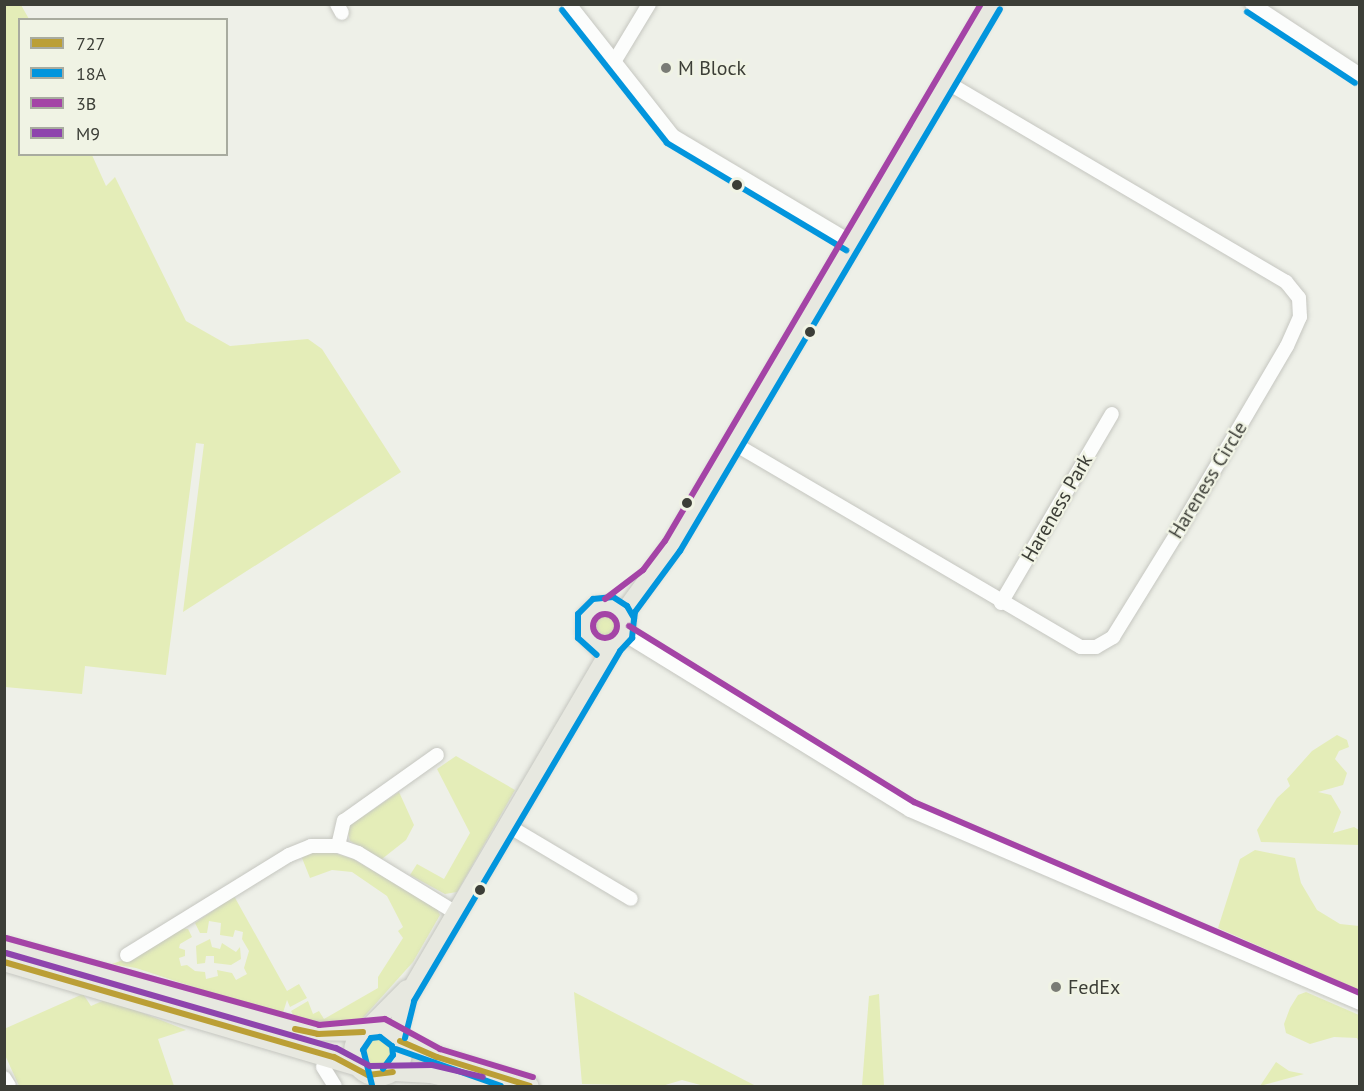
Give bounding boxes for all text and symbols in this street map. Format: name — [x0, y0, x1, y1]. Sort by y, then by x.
legend — [18, 18, 228, 156]
text: 727 — [76, 32, 105, 55]
place label: M Block — [678, 56, 746, 80]
marker: M Block — [659, 61, 673, 75]
text: 18A — [76, 62, 106, 85]
text: 3B — [76, 92, 96, 115]
text: M9 — [76, 122, 100, 145]
unlabelled marker — [731, 179, 743, 191]
unlabelled marker — [804, 326, 816, 338]
street label: Hareness Circle — [1164, 417, 1252, 543]
street label: Hareness Park — [1017, 450, 1097, 566]
unlabelled marker — [681, 497, 693, 509]
unlabelled marker — [474, 884, 486, 896]
place label: FedEx — [1068, 975, 1120, 999]
marker: FedEx — [1049, 980, 1063, 994]

